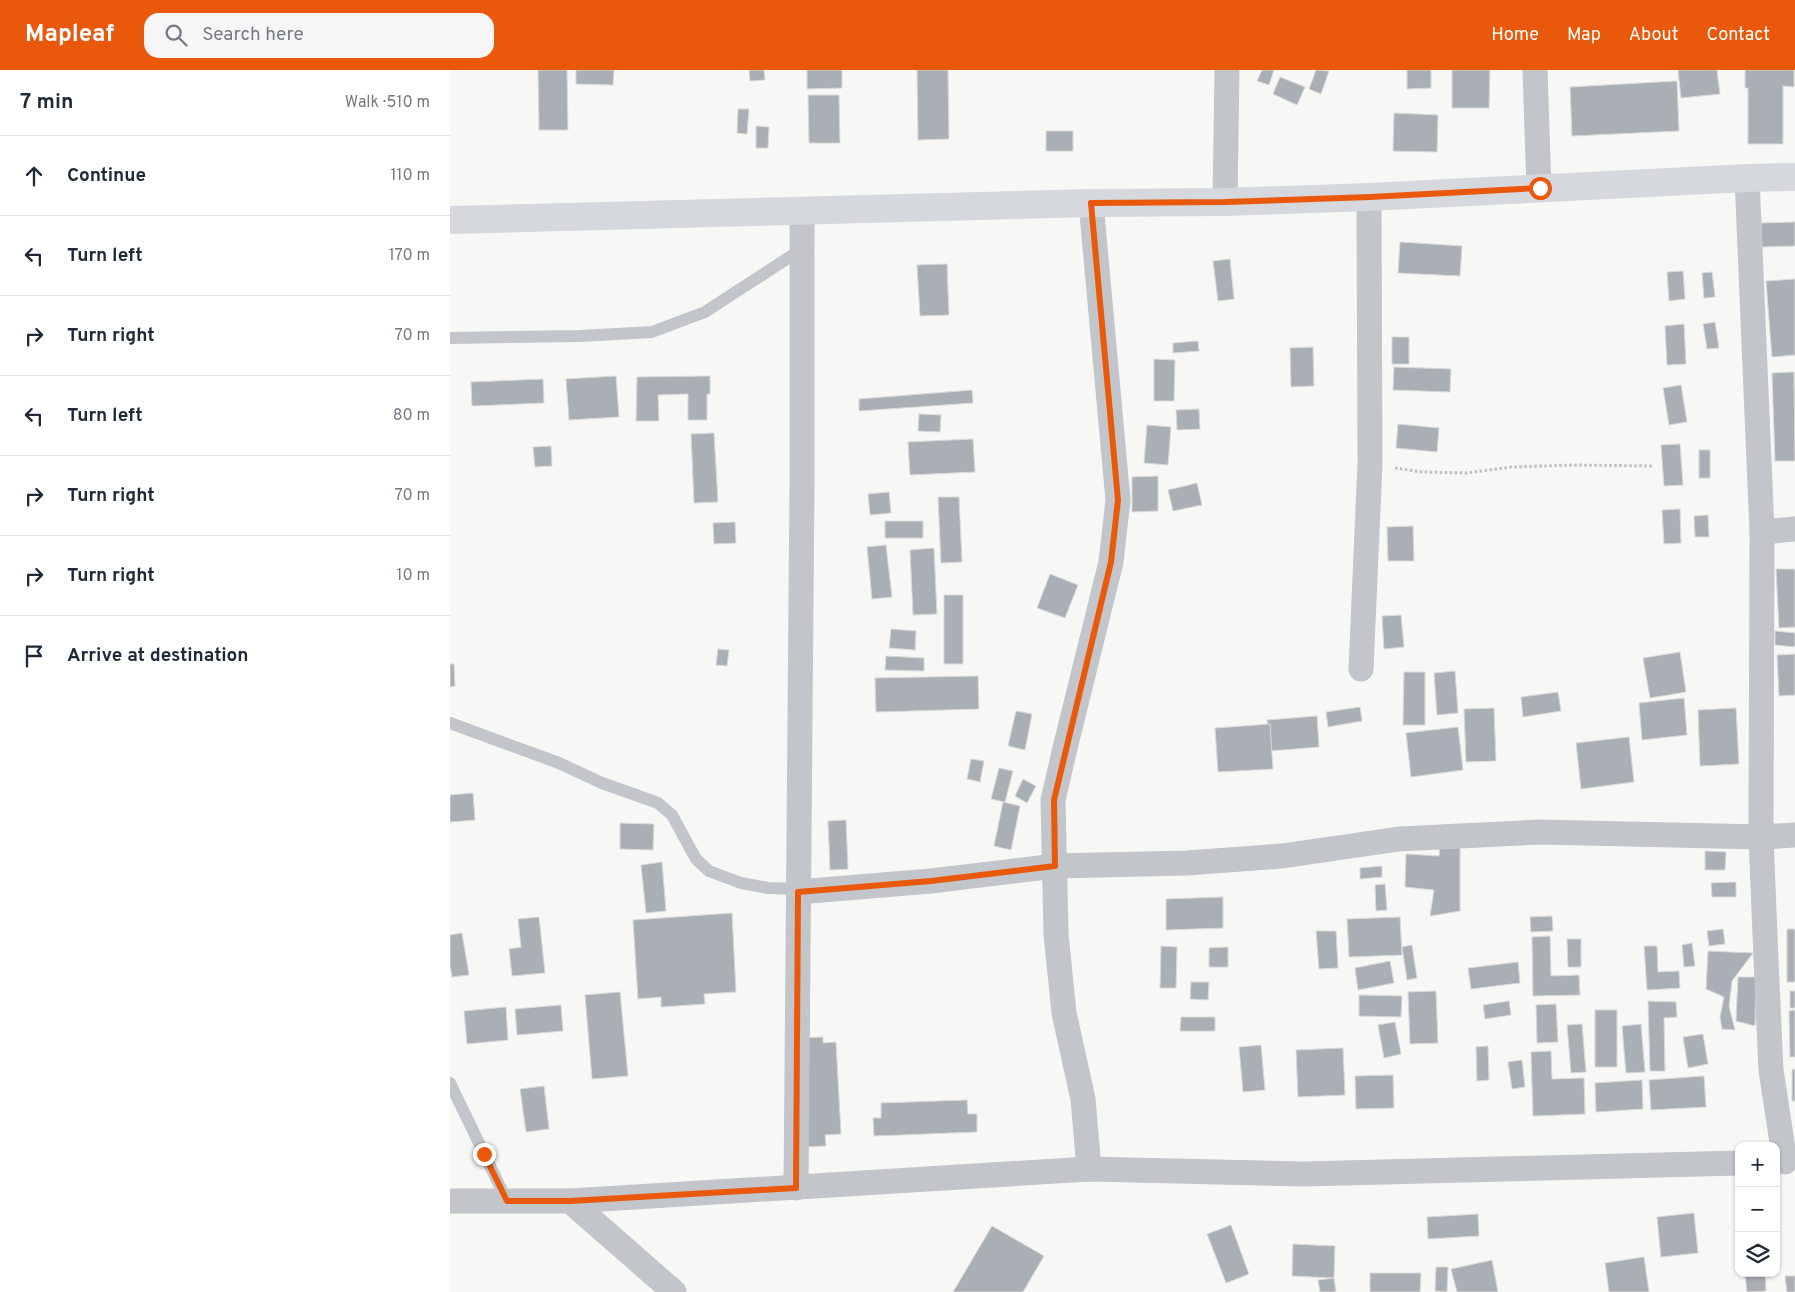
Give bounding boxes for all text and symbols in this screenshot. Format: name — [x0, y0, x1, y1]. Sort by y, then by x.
search box — [144, 13, 494, 58]
text: Mapleaf — [25, 20, 114, 50]
icon: search — [162, 21, 190, 49]
text: Search here — [202, 23, 304, 47]
text: Home — [1491, 24, 1539, 47]
text: Map — [1567, 24, 1601, 47]
text: About — [1629, 24, 1678, 47]
text: Contact — [1706, 24, 1770, 47]
text: 7 min — [20, 89, 73, 116]
text: Walk · 510 m — [345, 93, 430, 113]
icon: ahead — [20, 162, 48, 190]
text: Continue — [67, 164, 146, 188]
text: 110 m — [390, 166, 430, 186]
route start — [1529, 177, 1552, 200]
icon: left — [20, 242, 48, 270]
text: Turn left — [67, 244, 143, 268]
text: 170 m — [389, 246, 430, 266]
icon: right — [20, 322, 48, 350]
text: Turn right — [67, 324, 155, 348]
text: 70 m — [395, 326, 430, 346]
icon: left — [20, 402, 48, 430]
text: Turn left — [67, 404, 143, 428]
text: 80 m — [393, 406, 430, 426]
icon: right — [20, 482, 48, 510]
text: Turn right — [67, 484, 155, 508]
text: 70 m — [395, 486, 430, 506]
icon: right — [20, 562, 48, 590]
text: Turn right — [67, 564, 155, 588]
text: 10 m — [396, 566, 430, 586]
icon: arrive — [20, 642, 48, 670]
text: Arrive at destination — [67, 644, 248, 668]
map controls — [1735, 1142, 1780, 1277]
button: + — [1735, 1142, 1780, 1187]
route end — [473, 1143, 496, 1166]
button: − — [1735, 1187, 1780, 1232]
button: layers — [1735, 1232, 1780, 1277]

